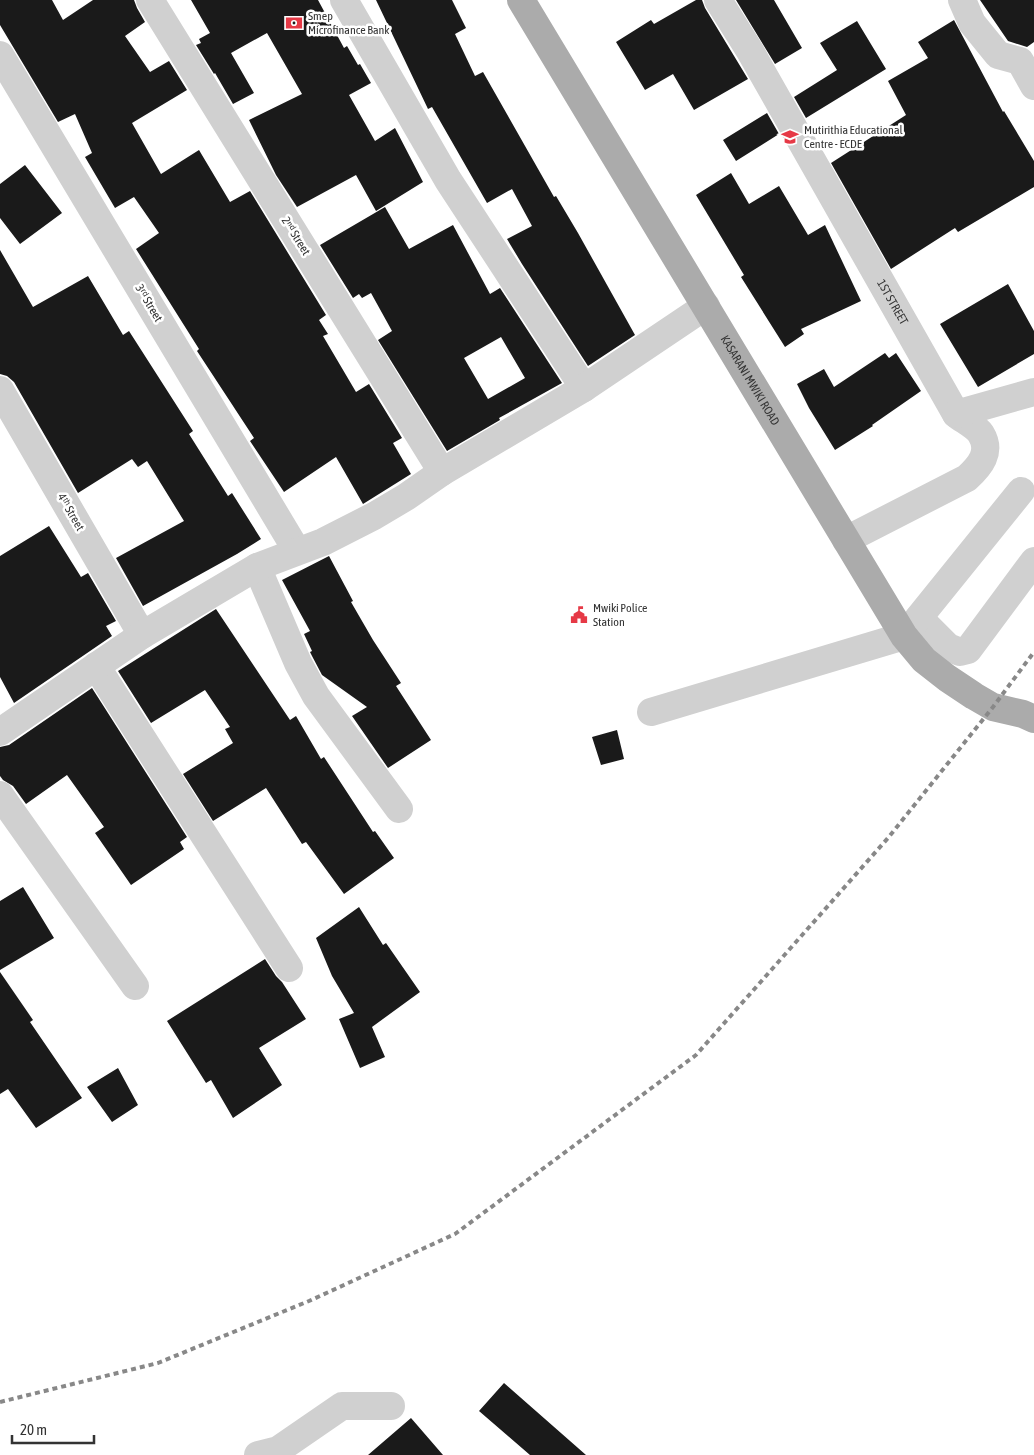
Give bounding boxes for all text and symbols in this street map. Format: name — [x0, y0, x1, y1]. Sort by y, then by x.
place label: Smep Microfinance Bank — [308, 9, 390, 37]
bank icon: Smep Microfinance Bank — [284, 13, 304, 33]
place label: Mutirithia Educational Centre - ECDE — [804, 123, 903, 151]
school or university icon: Mutirithia Educational Centre - ECDE — [780, 127, 800, 147]
street label: 2ⁿᵈ Street — [279, 214, 313, 258]
street label: 1ST STREET — [874, 277, 911, 328]
street label: 3ʳᵈ Street — [132, 282, 166, 325]
street label: KASARANI MWIKI ROAD — [718, 333, 783, 428]
street label: 4ᵗʰ Street — [55, 491, 88, 534]
place label: Mwiki Police Station — [593, 601, 648, 629]
public building icon: Mwiki Police Station — [569, 605, 589, 625]
scale bar — [12, 1412, 95, 1444]
text: 20 m — [20, 1421, 47, 1438]

